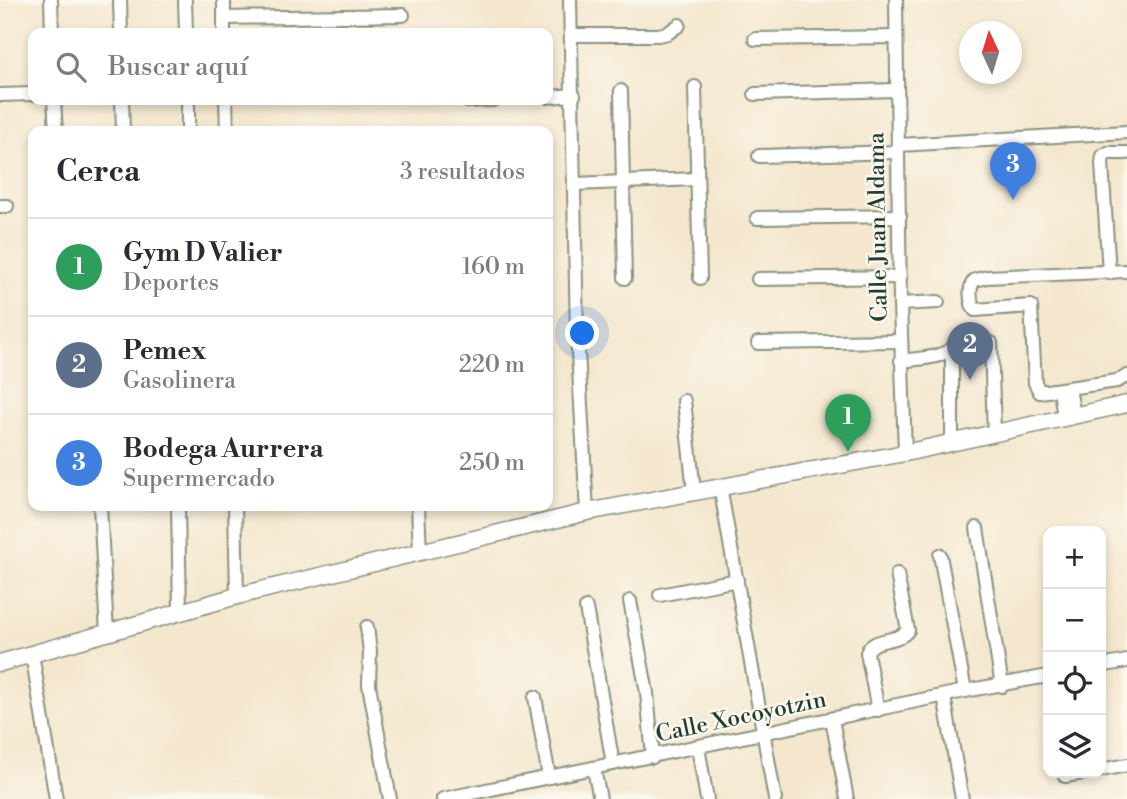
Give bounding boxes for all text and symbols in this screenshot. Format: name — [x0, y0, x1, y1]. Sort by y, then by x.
north arrow — [959, 21, 1022, 84]
search box — [28, 28, 553, 105]
icon: search — [52, 48, 90, 86]
text: Buscar aquí — [108, 51, 248, 83]
street label: Calle Juan Aldama — [862, 132, 894, 322]
pin: 3 — [990, 142, 1036, 200]
text: Cerca — [56, 153, 140, 191]
text: 3 resultados — [400, 158, 525, 186]
text: Gym D Valier — [123, 237, 283, 269]
text: 1 — [73, 253, 85, 281]
text: 160 m — [462, 253, 525, 281]
text: Deportes — [123, 269, 219, 297]
your location — [565, 316, 599, 350]
pin: 2 — [947, 322, 993, 380]
text: Pemex — [123, 335, 206, 367]
text: 2 — [72, 351, 86, 379]
text: 220 m — [459, 351, 525, 379]
text: Gasolinera — [123, 367, 236, 395]
pin: 1 — [825, 394, 871, 452]
text: Bodega Aurrera — [123, 433, 323, 465]
text: 3 — [72, 449, 86, 477]
text: 250 m — [459, 449, 525, 477]
text: Supermercado — [123, 465, 275, 493]
map controls — [1043, 526, 1106, 778]
button: + — [1043, 526, 1106, 589]
button: − — [1043, 589, 1106, 652]
button: locate — [1043, 652, 1106, 715]
street label: Calle Xocoyotzin — [653, 685, 829, 749]
button: layers — [1043, 715, 1106, 778]

